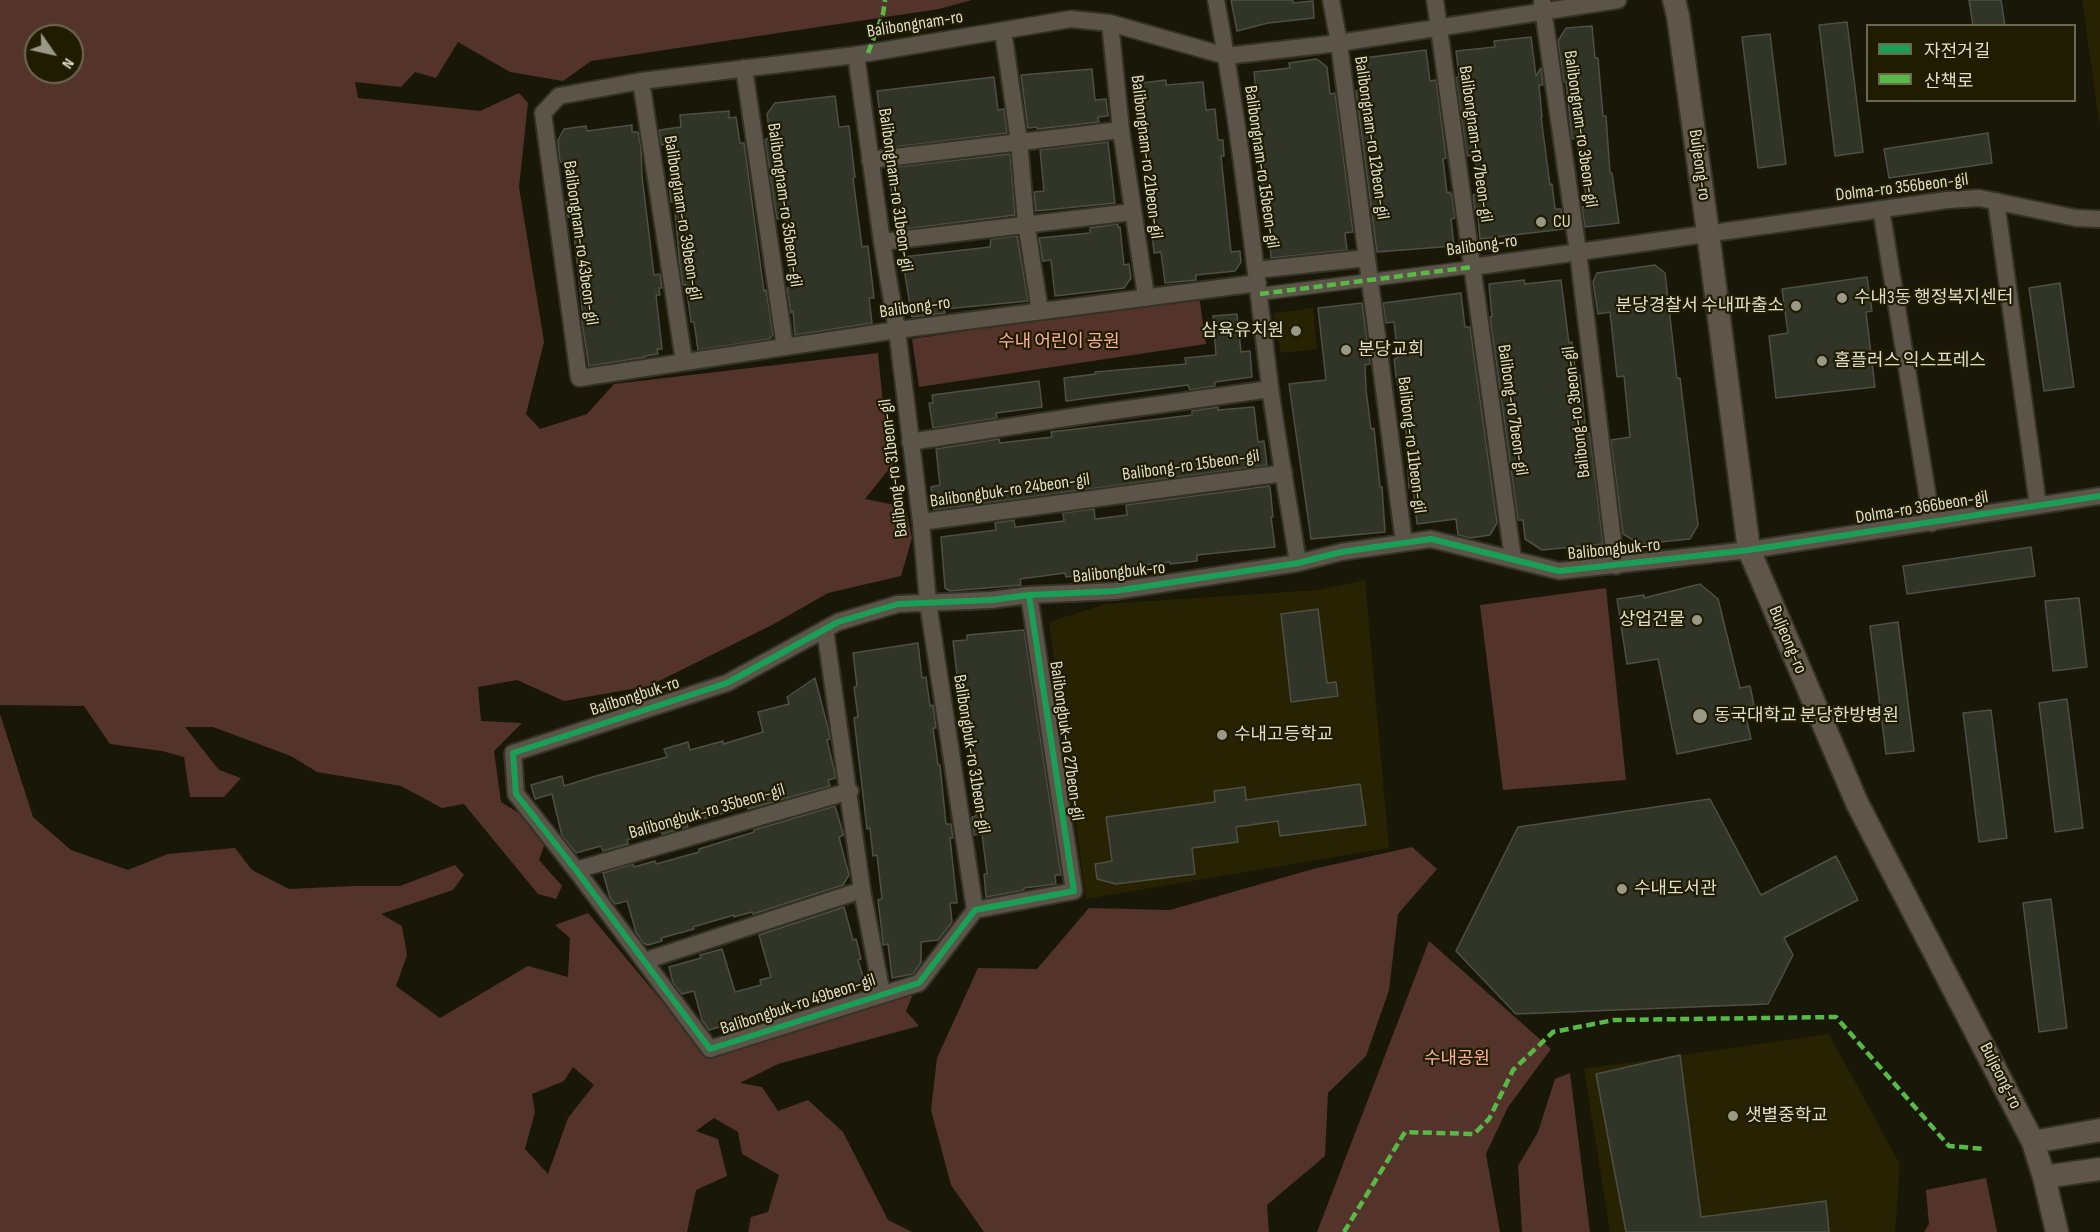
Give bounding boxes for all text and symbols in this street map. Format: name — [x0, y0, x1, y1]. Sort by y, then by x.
street label: Balibongnam-ro — [865, 7, 965, 43]
north arrow — [24, 24, 84, 84]
legend — [1866, 24, 2076, 102]
text: 자전거길 — [1924, 41, 1990, 62]
street label: Balibongnam-ro 3beon-gil — [1558, 49, 1602, 209]
text: N — [57, 54, 78, 72]
street label: Balibongnam-ro 12beon-gil — [1349, 55, 1393, 221]
street label: Balibongnam-ro 7beon-gil — [1453, 64, 1497, 224]
text: 산책로 — [1924, 71, 1974, 92]
street label: Balibongnam-ro 21beon-gil — [1125, 74, 1167, 240]
street label: Balibongnam-ro 15beon-gil — [1239, 84, 1283, 250]
street label: Balibongnam-ro 31beon-gil — [873, 107, 917, 273]
street label: Balibongnam-ro 35beon-gil — [762, 122, 806, 288]
street label: Buljeong-ro — [1683, 128, 1715, 202]
street label: Balibongnam-ro 39beon-gil — [658, 134, 706, 302]
street label: Balibongnam-ro 43beon-gil — [558, 159, 602, 327]
street label: Dolma-ro 356beon-gil — [1834, 169, 1970, 207]
place label: CU — [1553, 211, 1571, 233]
marker: CU — [1534, 215, 1548, 229]
street label: Balibong-ro — [1445, 230, 1519, 262]
place label: 수내3동 행정복지센터 — [1854, 287, 2013, 309]
marker: 수내3동 행정복지센터 — [1835, 291, 1849, 305]
street label: Balibong-ro — [878, 292, 952, 324]
place label: 분당경찰서 수내파출소 — [1616, 295, 1784, 317]
marker: 분당경찰서 수내파출소 — [1789, 299, 1803, 313]
place label: 삼육유치원 — [1201, 320, 1284, 342]
marker: 삼육유치원 — [1289, 324, 1303, 338]
park label: 수내 어린이 공원 — [998, 331, 1120, 353]
place label: 분당교회 — [1358, 339, 1424, 361]
marker: 분당교회 — [1339, 343, 1353, 357]
street label: Balibong-ro 7beon-gil — [1492, 343, 1532, 477]
street label: Balibong-ro 3beon-gil — [1558, 345, 1596, 479]
place label: 홈플러스 익스프레스 — [1834, 350, 1986, 372]
marker: 홈플러스 익스프레스 — [1815, 354, 1829, 368]
street label: Balibong-ro 11beon-gil — [1392, 375, 1430, 515]
street label: Balibong-ro 31beon-gil — [875, 398, 913, 538]
street label: Balibong-ro 15beon-gil — [1121, 446, 1261, 486]
street label: Balibongbuk-ro 24beon-gil — [929, 469, 1091, 513]
street label: Dolma-ro 366beon-gil — [1854, 487, 1990, 529]
street label: Balibongbuk-ro — [1567, 534, 1661, 566]
street label: Balibongbuk-ro — [1072, 557, 1166, 589]
street label: Buljeong-ro — [1763, 603, 1811, 677]
place label: 상업건물 — [1619, 609, 1685, 631]
marker: 상업건물 — [1690, 613, 1704, 627]
street label: Balibongbuk-ro 27beon-gil — [1044, 660, 1088, 822]
street label: Balibongbuk-ro — [588, 672, 682, 722]
street label: Balibongbuk-ro 31beon-gil — [948, 673, 994, 835]
place label: 동국대학교 분당한방병원 — [1714, 705, 1899, 727]
marker: 동국대학교 분당한방병원 — [1691, 707, 1709, 725]
place label: 수내고등학교 — [1234, 724, 1333, 746]
marker: 수내고등학교 — [1215, 728, 1229, 742]
street label: Balibongbuk-ro 35beon-gil — [627, 779, 787, 845]
place label: 수내도서관 — [1634, 878, 1717, 900]
marker: 수내도서관 — [1615, 882, 1629, 896]
street label: Balibongbuk-ro 49beon-gil — [718, 970, 878, 1040]
street label: Buljeong-ro — [1974, 1039, 2026, 1113]
park label: 수내공원 — [1424, 1048, 1490, 1070]
place label: 샛별중학교 — [1745, 1105, 1828, 1127]
marker: 샛별중학교 — [1726, 1109, 1740, 1123]

